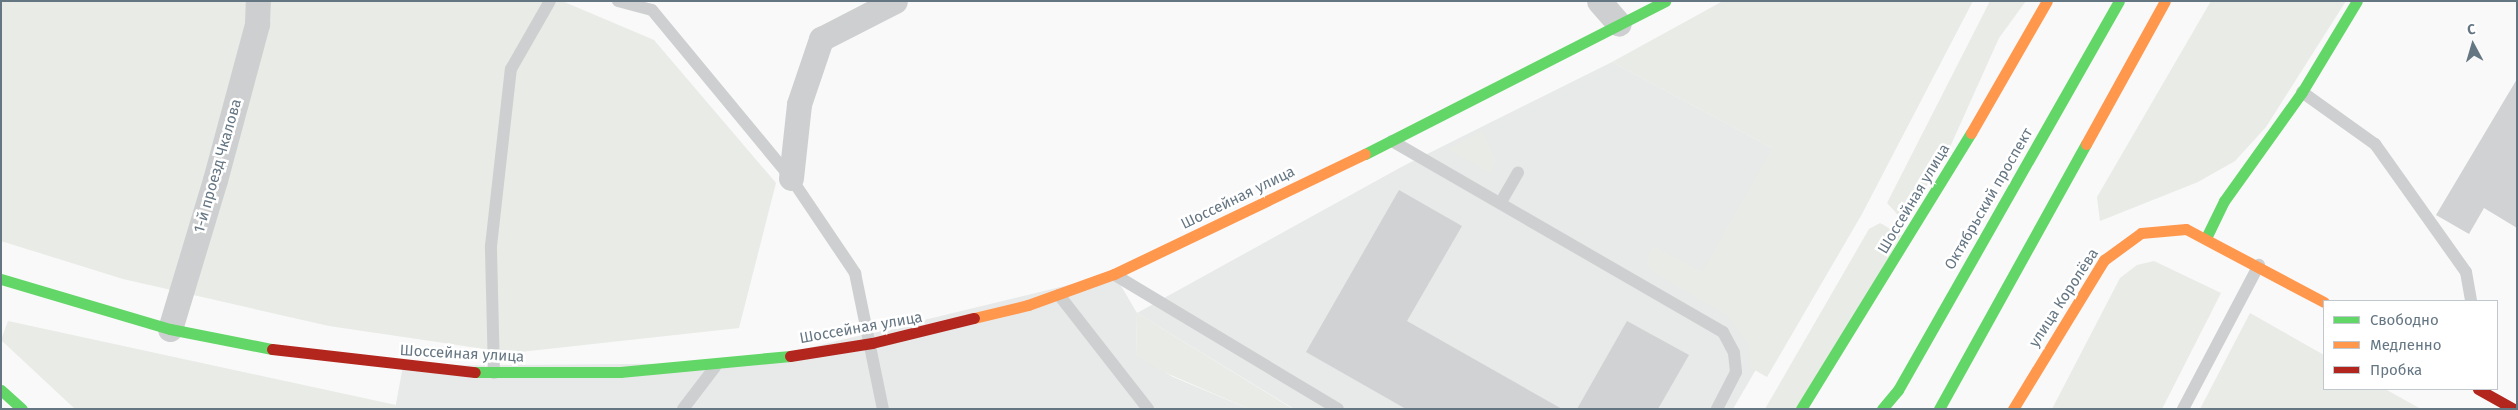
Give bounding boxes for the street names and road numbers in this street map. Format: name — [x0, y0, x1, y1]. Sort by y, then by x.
street label: 1-й проезд Чкалова — [190, 97, 246, 235]
street label: Октябрьский проспект — [1941, 125, 2037, 273]
street label: Шоссейная улица — [1874, 141, 1954, 257]
street label: Шоссейная улица — [1178, 163, 1298, 233]
street label: улица Королёва — [2025, 245, 2103, 351]
street label: Шоссейная улица — [798, 308, 924, 348]
street label: Шоссейная улица — [399, 342, 525, 366]

